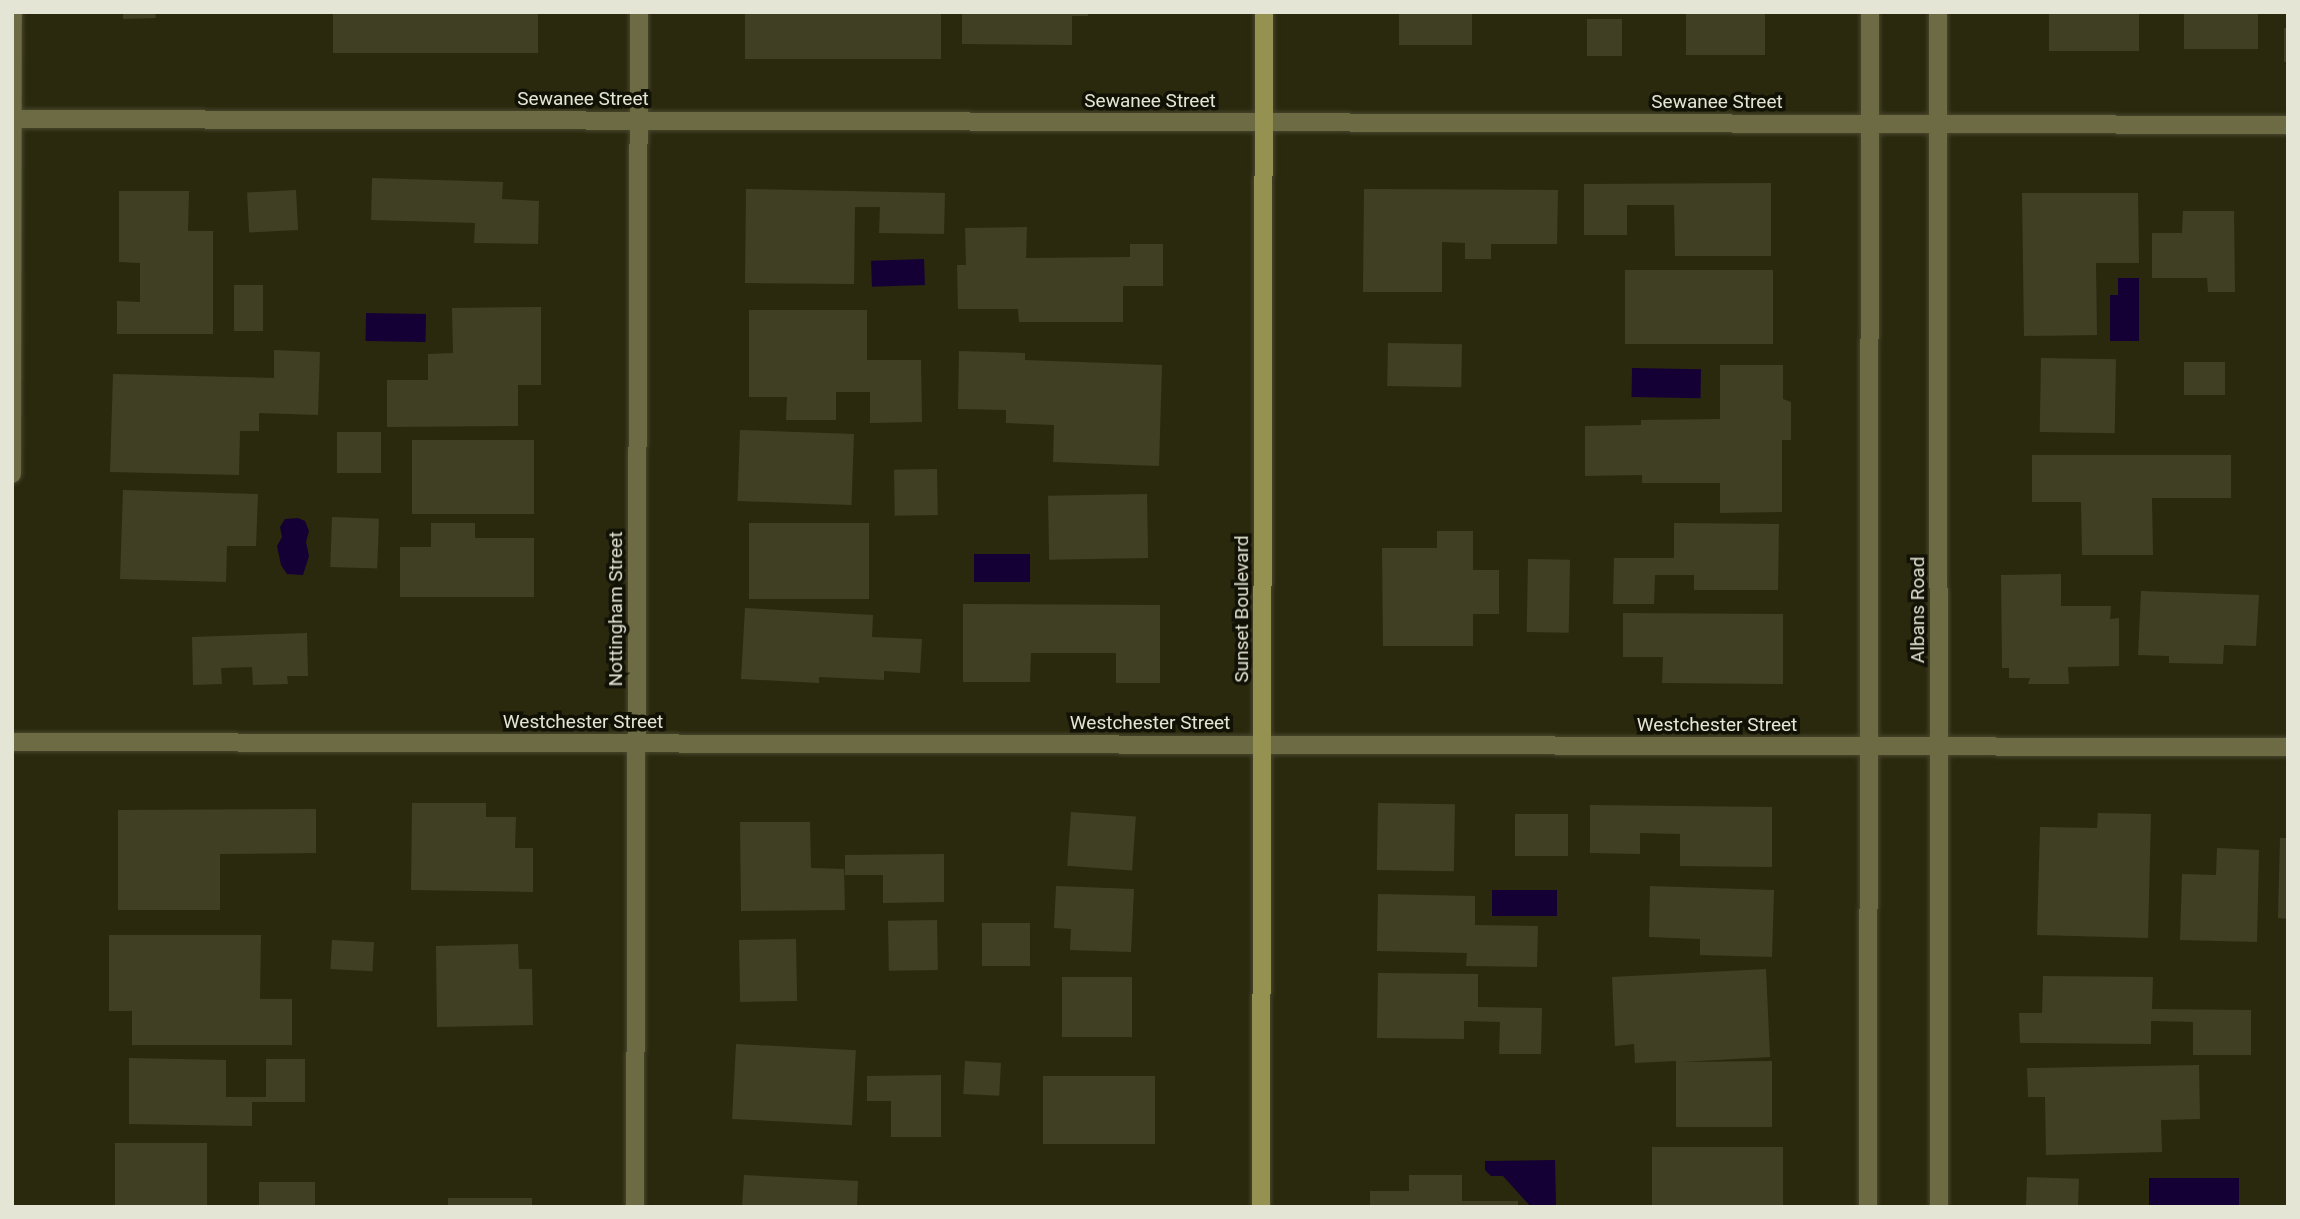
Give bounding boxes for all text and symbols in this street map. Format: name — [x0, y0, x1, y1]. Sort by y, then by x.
street label: Sewanee Street — [517, 88, 649, 110]
street label: Sewanee Street — [1084, 90, 1216, 112]
street label: Sewanee Street — [1651, 91, 1783, 113]
street label: Nottingham Street — [605, 532, 627, 686]
street label: Sunset Boulevard — [1231, 535, 1253, 683]
street label: Albans Road — [1907, 557, 1929, 663]
street label: Westchester Street — [503, 711, 663, 733]
street label: Westchester Street — [1070, 712, 1230, 734]
street label: Westchester Street — [1637, 714, 1797, 736]

